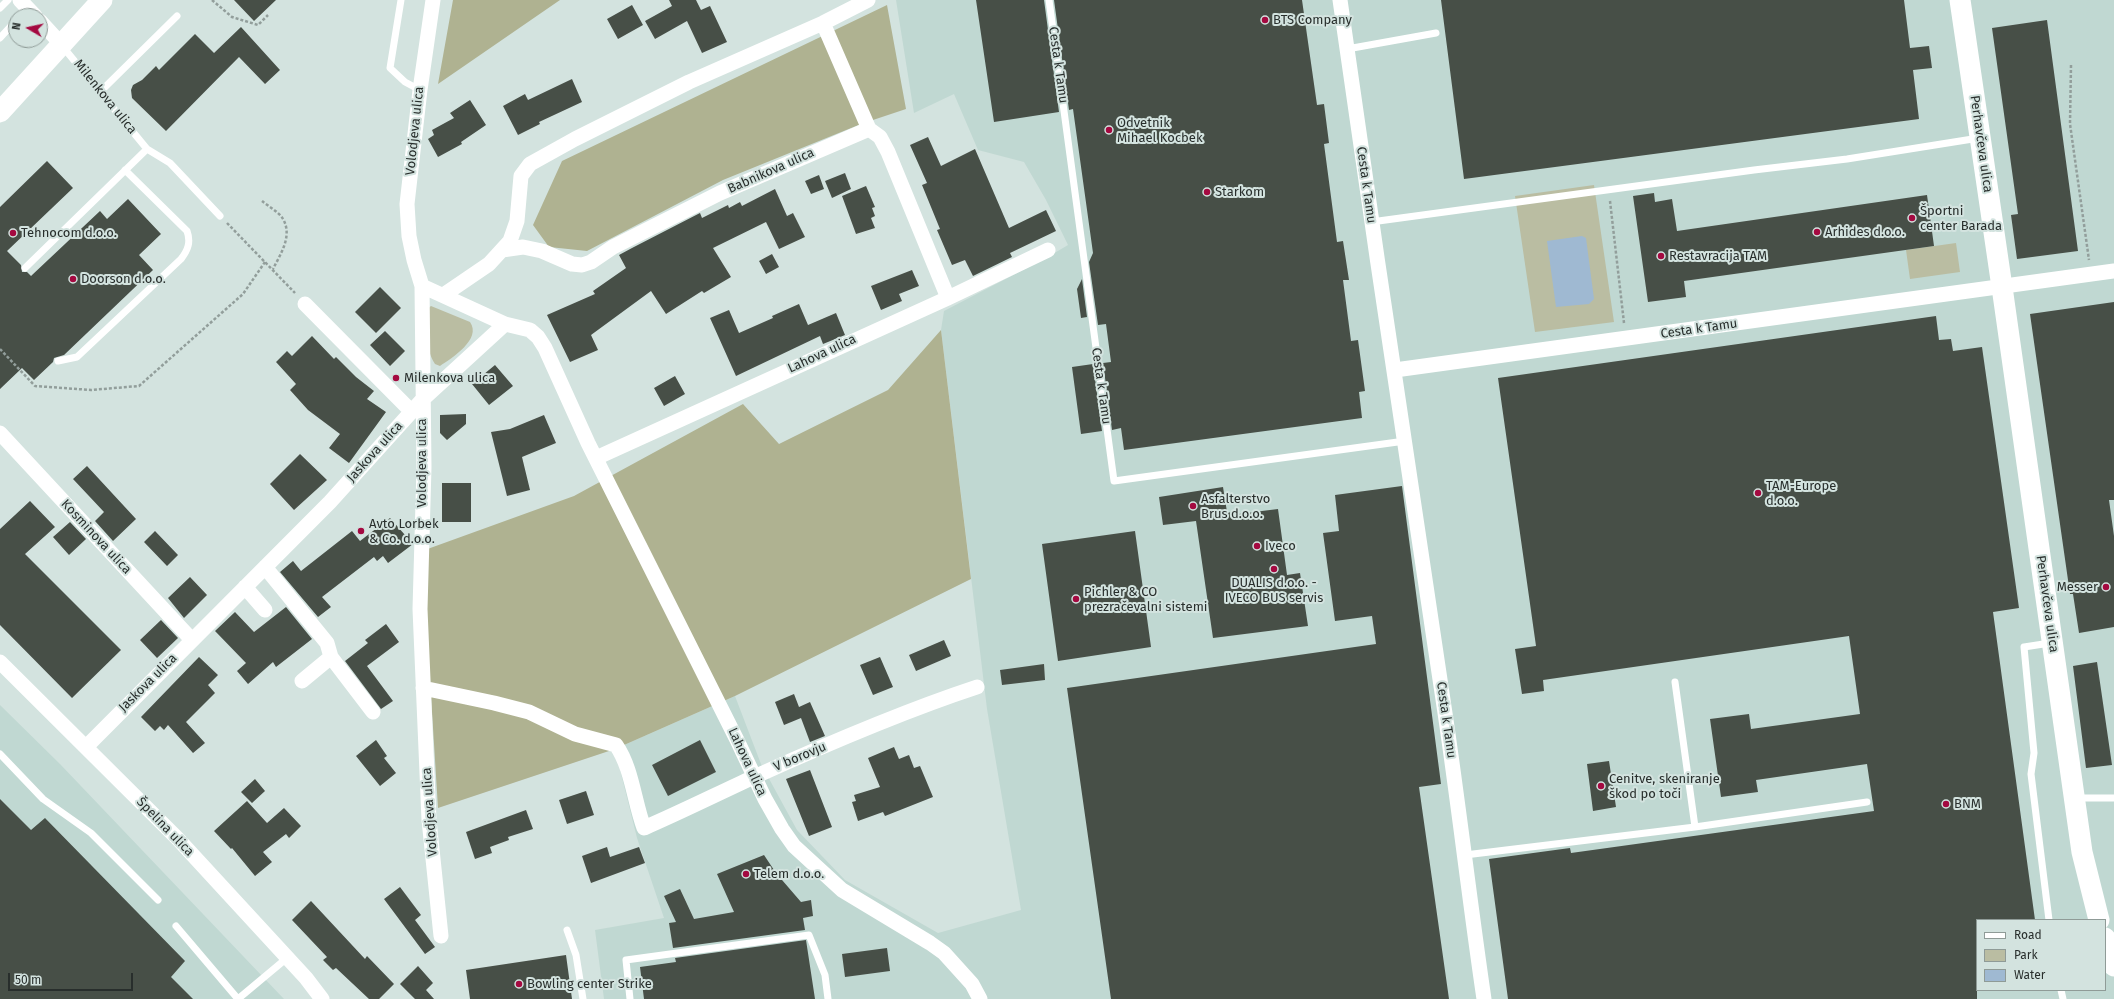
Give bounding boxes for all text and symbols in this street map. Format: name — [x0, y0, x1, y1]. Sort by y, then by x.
north arrow — [8, 8, 48, 48]
place label: BTS Company — [1273, 12, 1352, 28]
marker: BTS Company — [1260, 15, 1270, 25]
text: N — [10, 22, 24, 31]
street label: Cesta k Tamu — [1045, 26, 1071, 104]
street label: Milenkova ulica — [70, 57, 140, 137]
street label: Volodjeva ulica — [403, 86, 427, 176]
street label: Perhavčeva ulica — [1966, 94, 1996, 194]
place label: Odvetnik Mihael Kocbek — [1117, 115, 1203, 146]
marker: Odvetnik Mihael Kocbek — [1104, 125, 1114, 135]
street label: Babnikova ulica — [725, 145, 817, 197]
street label: Cesta k Tamu — [1353, 146, 1379, 224]
place label: Starkom — [1215, 184, 1264, 200]
marker: Starkom — [1202, 187, 1212, 197]
place label: Športni center Barada — [1920, 203, 2002, 234]
marker: Športni center Barada — [1907, 213, 1917, 223]
place label: Arhides d.o.o. — [1825, 224, 1905, 240]
place label: Tehnocom d.o.o. — [21, 225, 117, 241]
marker: Arhides d.o.o. — [1812, 227, 1822, 237]
marker: Tehnocom d.o.o. — [8, 228, 18, 238]
place label: Restavracija TAM — [1669, 248, 1767, 264]
marker: Restavracija TAM — [1656, 251, 1666, 261]
place label: Doorson d.o.o. — [81, 271, 166, 287]
marker: Doorson d.o.o. — [68, 274, 78, 284]
street label: Cesta k Tamu — [1660, 316, 1738, 342]
street label: Lahova ulica — [785, 331, 859, 377]
street label: Cesta k Tamu — [1088, 347, 1114, 425]
place label: Milenkova ulica — [404, 370, 495, 386]
marker: Milenkova ulica — [391, 373, 401, 383]
street label: Volodjeva ulica — [414, 418, 430, 508]
street label: Jaskova ulica — [344, 419, 406, 485]
place label: TAM-Europe d.o.o. — [1766, 478, 1836, 509]
marker: TAM-Europe d.o.o. — [1753, 488, 1763, 498]
place label: Asfalterstvo Brus d.o.o. — [1201, 491, 1270, 522]
street label: Kosminova ulica — [58, 497, 134, 577]
marker: Asfalterstvo Brus d.o.o. — [1188, 501, 1198, 511]
place label: Avto Lorbek & Co. d.o.o. — [369, 516, 439, 547]
marker: Avto Lorbek & Co. d.o.o. — [356, 526, 366, 536]
place label: Iveco — [1265, 538, 1296, 554]
marker: Iveco — [1252, 541, 1262, 551]
street label: Perhavčeva ulica — [2032, 554, 2062, 654]
marker: DUALIS d.o.o. - IVECO BUS servis — [1269, 564, 1279, 574]
place label: DUALIS d.o.o. - IVECO BUS servis — [1225, 575, 1323, 606]
place label: Messer — [2057, 579, 2098, 595]
marker: Messer — [2101, 582, 2111, 592]
place label: Pichler & CO prezračevalni sistemi — [1084, 584, 1208, 615]
marker: Pichler & CO prezračevalni sistemi — [1071, 594, 1081, 604]
street label: Jaskova ulica — [116, 651, 180, 715]
street label: Cesta k Tamu — [1433, 681, 1459, 759]
street label: Lahova ulica — [724, 725, 770, 799]
street label: V borovju — [771, 739, 829, 775]
street label: Volodjeva ulica — [419, 767, 441, 857]
place label: Cenitve, skeniranje škod po toči — [1609, 771, 1720, 802]
marker: Cenitve, skeniranje škod po toči — [1596, 781, 1606, 791]
street label: Špelina ulica — [133, 794, 197, 860]
place label: BNM — [1954, 796, 1981, 812]
marker: BNM — [1941, 799, 1951, 809]
place label: Telem d.o.o. — [754, 866, 824, 882]
marker: Telem d.o.o. — [741, 869, 751, 879]
legend — [1976, 919, 2106, 991]
text: Road — [2014, 928, 2042, 942]
text: Park — [2014, 948, 2038, 962]
scale bar — [10, 965, 135, 991]
text: Water — [2014, 968, 2045, 982]
text: 50 m — [15, 973, 41, 987]
place label: Bowling center Strike — [527, 976, 652, 992]
marker: Bowling center Strike — [514, 979, 524, 989]

